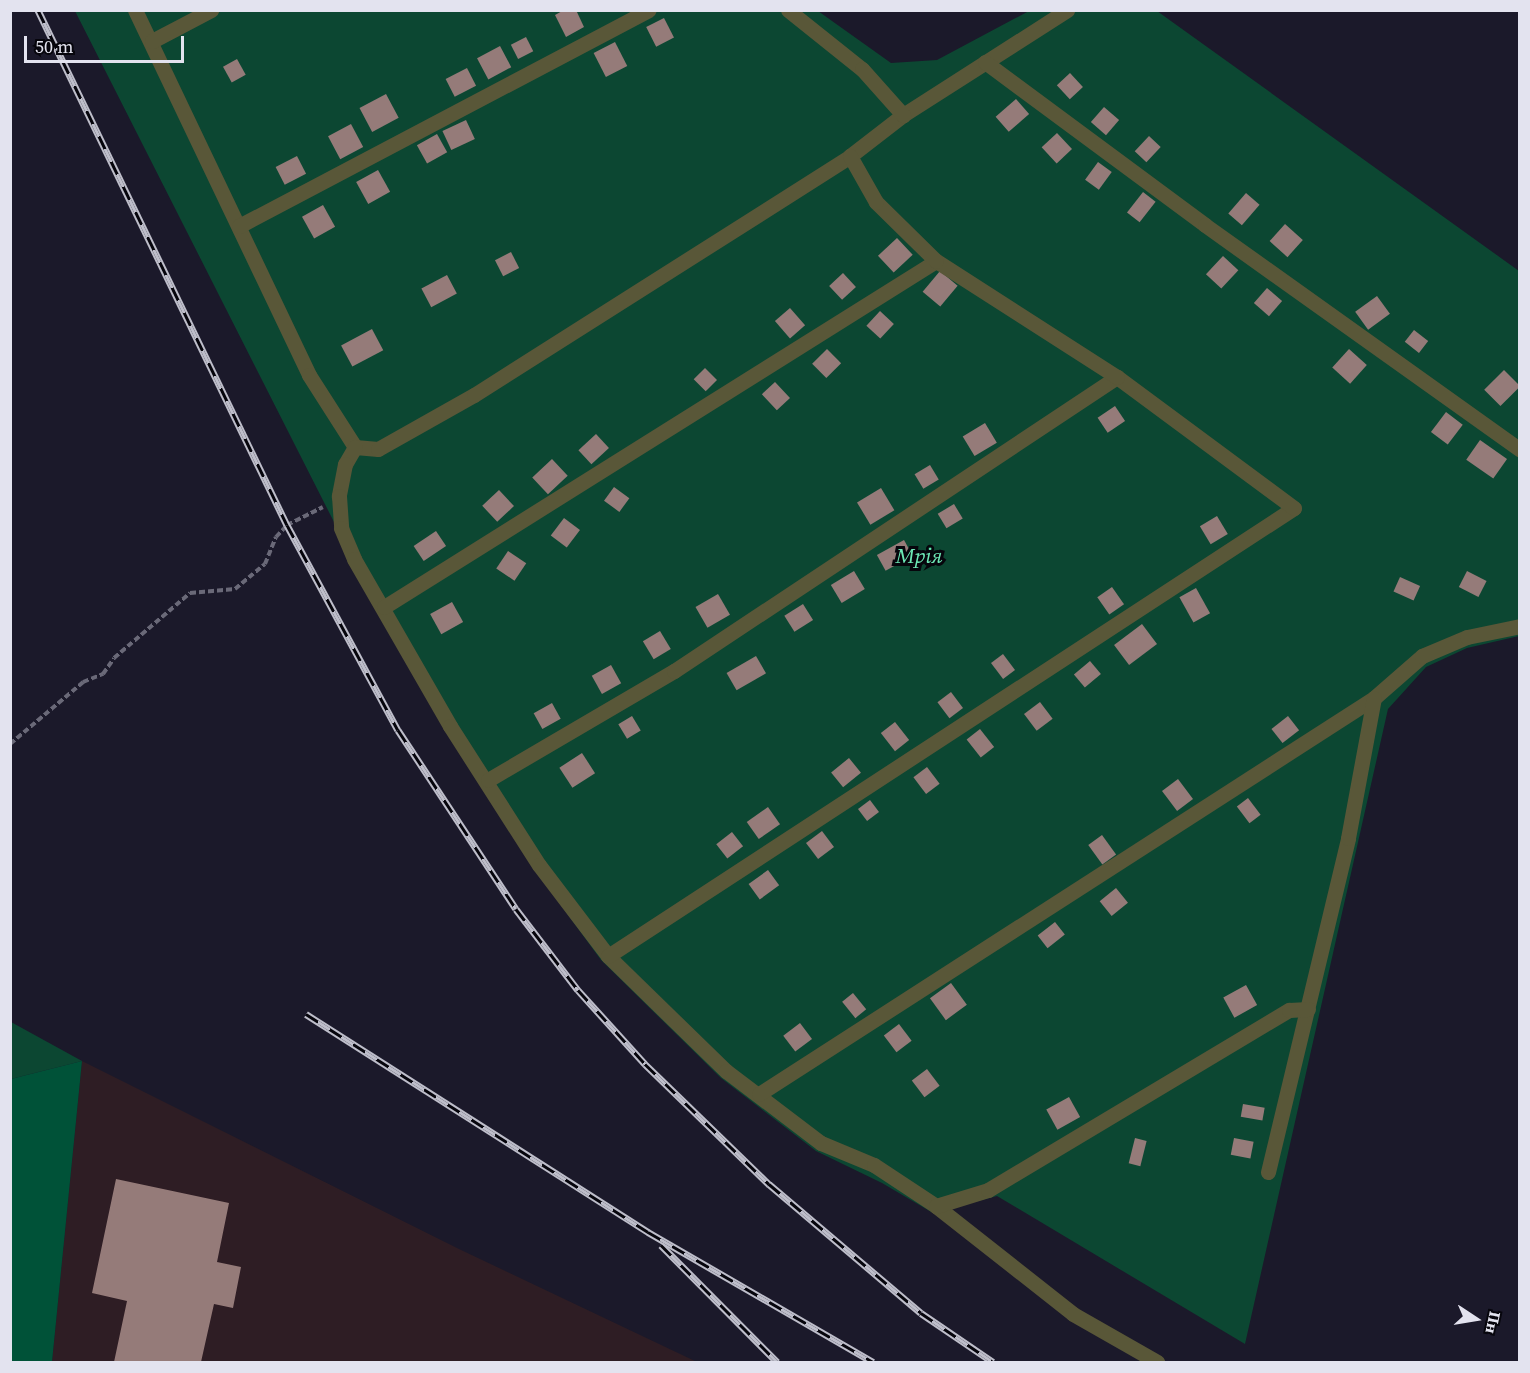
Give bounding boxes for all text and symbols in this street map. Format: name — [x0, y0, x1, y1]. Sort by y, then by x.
scale bar — [27, 24, 188, 62]
text: 50 m — [35, 34, 73, 59]
park label: Мрія — [896, 543, 942, 569]
north arrow — [1446, 1289, 1506, 1349]
text: Пн — [1481, 1309, 1507, 1336]

